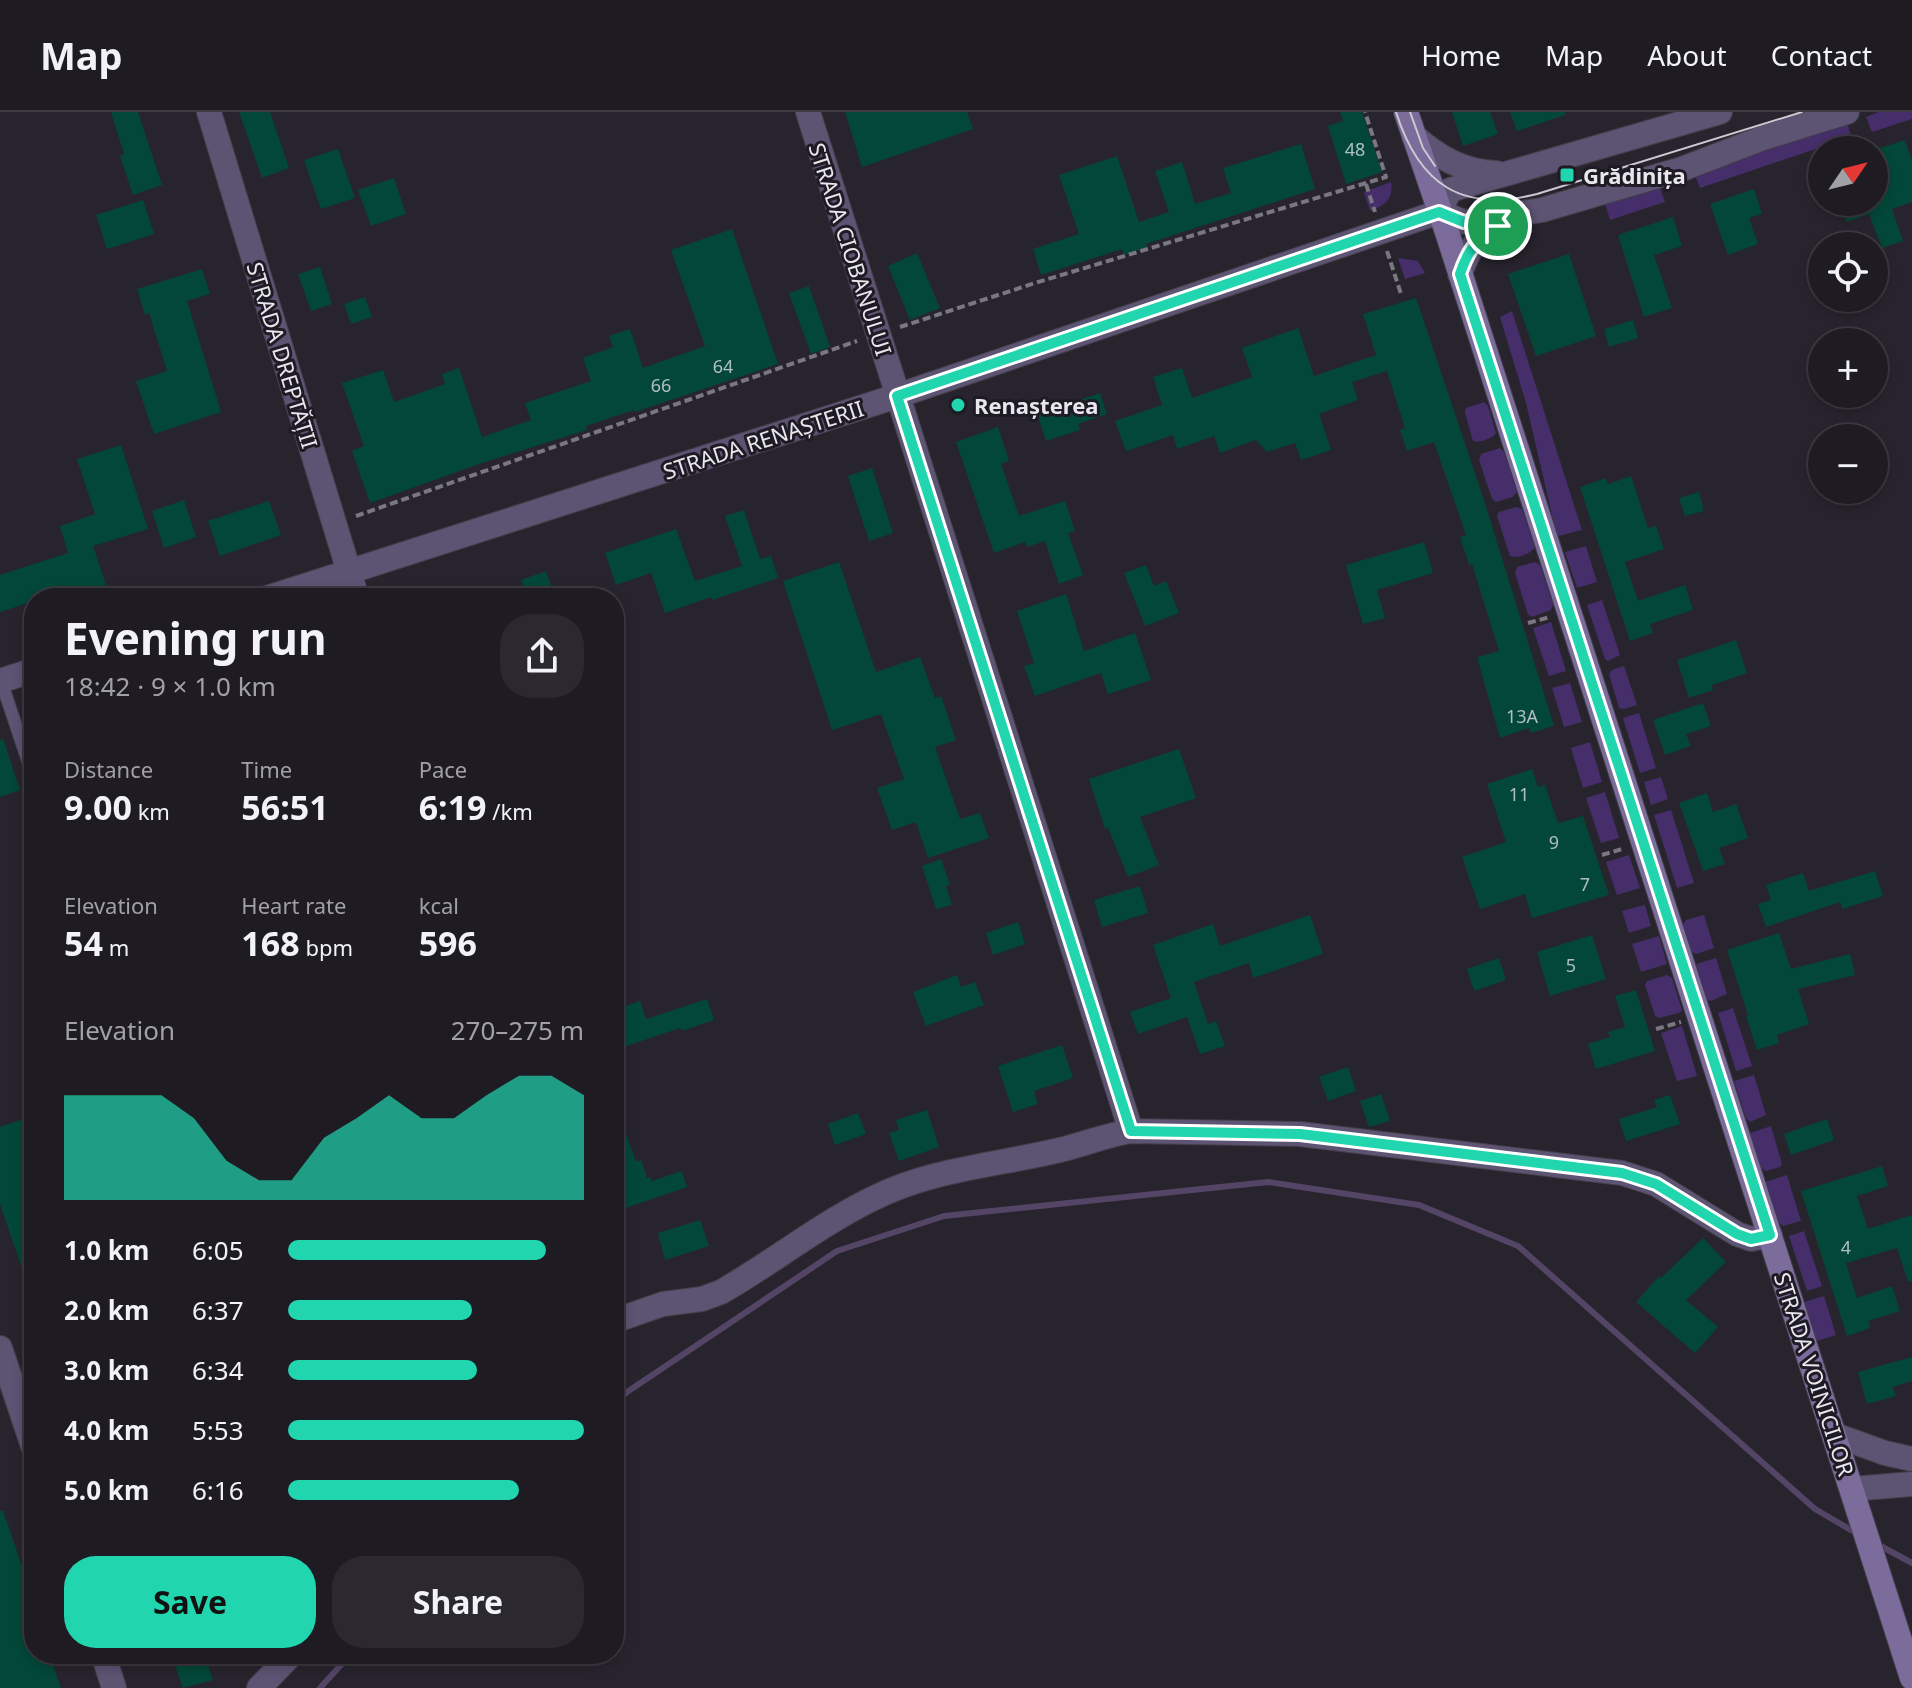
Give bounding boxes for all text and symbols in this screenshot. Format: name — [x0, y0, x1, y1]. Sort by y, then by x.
text: Map — [40, 29, 123, 81]
text: Home — [1421, 36, 1501, 74]
text: Map — [1545, 36, 1603, 74]
text: About — [1647, 36, 1727, 74]
text: Contact — [1771, 36, 1872, 74]
north arrow — [1808, 136, 1888, 216]
map controls — [1808, 136, 1888, 504]
house number: 48 — [1345, 137, 1365, 161]
street label: STRADA CIOBANULUI — [802, 139, 900, 359]
place label: Grădinița — [1583, 160, 1686, 190]
marker: Grădinița — [1558, 166, 1576, 184]
pin — [1464, 192, 1532, 260]
icon: arrive — [1476, 204, 1520, 248]
button: locate — [1808, 232, 1888, 312]
street label: STRADA DREPTĂȚII — [240, 258, 326, 452]
button: + — [1808, 328, 1888, 408]
house number: 64 — [713, 354, 733, 378]
house number: 66 — [651, 373, 671, 397]
place label: Renașterea — [974, 390, 1098, 420]
street label: STRADA RENAȘTERII — [659, 392, 867, 486]
marker: Renașterea — [949, 396, 967, 414]
button: − — [1808, 424, 1888, 504]
text: Evening run — [64, 608, 327, 668]
button: share — [500, 614, 584, 698]
text: 18:42 · 9 × 1.0 km — [64, 668, 276, 704]
house number: 13A — [1506, 704, 1539, 728]
text: Distance — [64, 754, 153, 784]
text: Time — [241, 754, 292, 784]
text: Pace — [419, 754, 467, 784]
house number: 11 — [1509, 782, 1529, 806]
text: 9.00 — [64, 784, 132, 830]
text: 56:51 — [241, 784, 329, 830]
text: 6:19 — [419, 784, 487, 830]
text: km — [132, 796, 170, 826]
text: /km — [487, 796, 533, 826]
house number: 9 — [1549, 830, 1559, 854]
house number: 7 — [1580, 872, 1590, 896]
text: Elevation — [64, 890, 158, 920]
text: Heart rate — [241, 890, 346, 920]
text: kcal — [419, 890, 459, 920]
text: 54 — [64, 920, 103, 966]
text: 168 — [241, 920, 300, 966]
text: 596 — [419, 920, 477, 966]
text: m — [103, 932, 129, 962]
text: bpm — [300, 932, 353, 962]
house number: 5 — [1566, 953, 1576, 977]
text: Elevation — [64, 1012, 175, 1048]
text: 270–275 m — [451, 1012, 584, 1048]
text: 1.0 km — [64, 1232, 149, 1268]
text: 6:05 — [192, 1232, 244, 1268]
house number: 4 — [1841, 1235, 1851, 1259]
street label: STRADA VOINICILOR — [1768, 1268, 1862, 1480]
text: 2.0 km — [64, 1292, 149, 1328]
text: 6:37 — [192, 1292, 244, 1328]
text: 3.0 km — [64, 1352, 149, 1388]
text: 6:34 — [192, 1352, 244, 1388]
text: 4.0 km — [64, 1412, 149, 1448]
text: 5:53 — [192, 1412, 244, 1448]
text: 5.0 km — [64, 1472, 149, 1508]
text: 6:16 — [192, 1472, 244, 1508]
button: Save — [64, 1556, 316, 1648]
button: Share — [332, 1556, 584, 1648]

